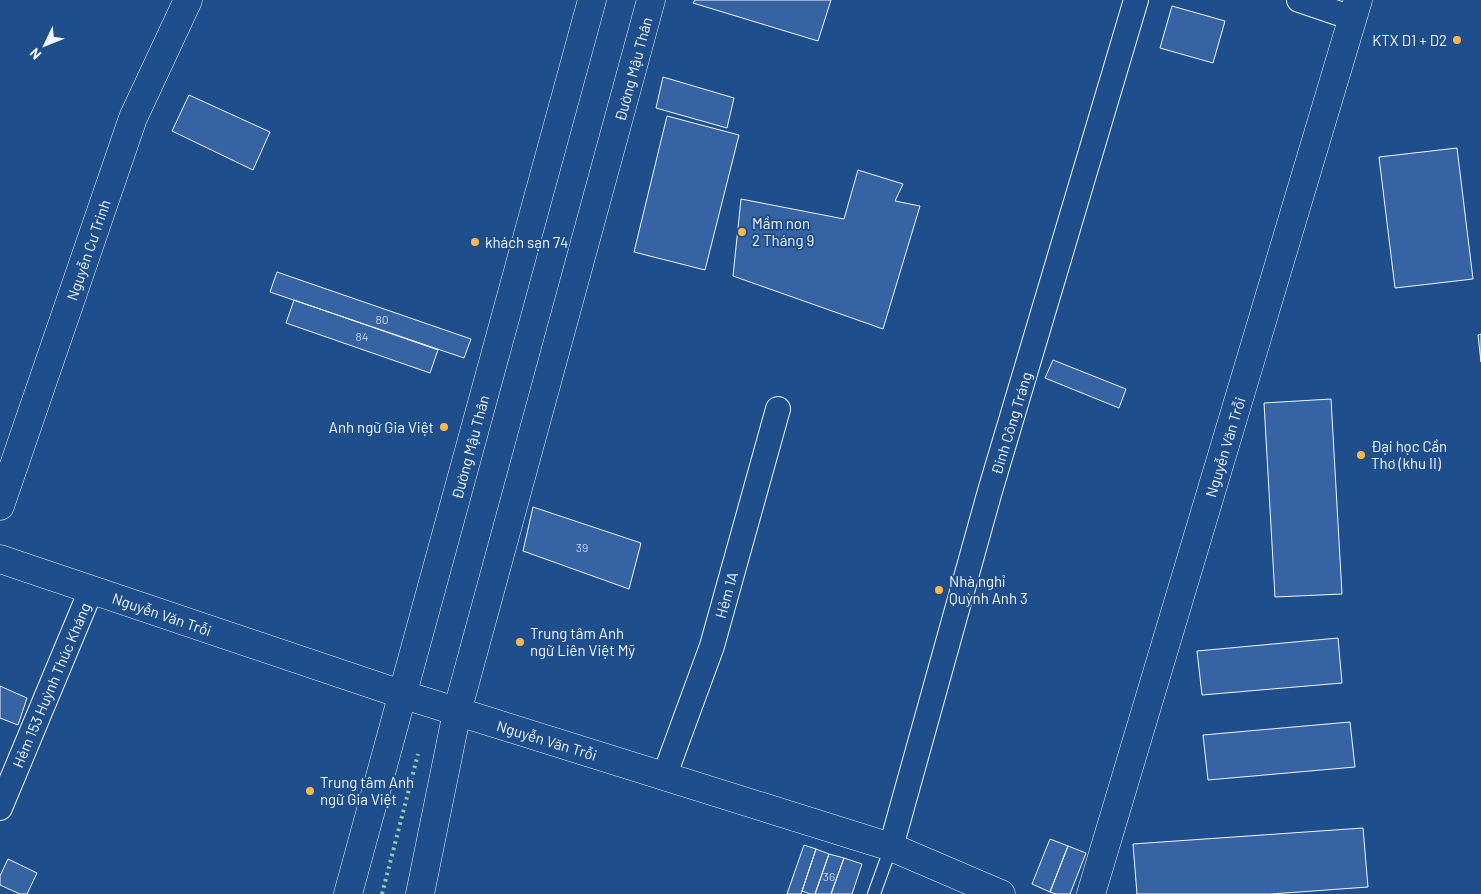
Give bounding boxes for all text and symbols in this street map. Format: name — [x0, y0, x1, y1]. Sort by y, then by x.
street label: Đường Mậu Thân — [610, 15, 656, 123]
north arrow — [20, 20, 70, 70]
place label: KTX D1 + D2 — [1372, 31, 1447, 49]
marker: KTX D1 + D2 — [1451, 34, 1463, 46]
text: N — [26, 45, 45, 63]
street label: Nguyễn Cư Trinh — [62, 197, 114, 303]
place label: Mầm non 2 Tháng 9 — [752, 214, 814, 249]
marker: Mầm non 2 Tháng 9 — [736, 226, 748, 238]
place label: khách sạn 74 — [485, 233, 568, 251]
marker: khách sạn 74 — [469, 236, 481, 248]
house number: 80 — [375, 312, 389, 326]
house number: 84 — [356, 329, 368, 343]
street label: Đinh Công Tráng — [987, 369, 1035, 477]
street label: Đường Mậu Thân — [447, 393, 493, 501]
street label: Nguyễn Văn Trỗi — [1201, 395, 1249, 499]
place label: Anh ngữ Gia Việt — [329, 418, 434, 436]
marker: Anh ngữ Gia Việt — [438, 421, 450, 433]
place label: Đại học Cần Thơ (khu II) — [1371, 437, 1447, 472]
marker: Đại học Cần Thơ (khu II) — [1355, 449, 1367, 461]
house number: 39 — [576, 540, 588, 554]
street label: Hẻm 1A — [711, 570, 741, 620]
place label: Nhà nghỉ Quỳnh Anh 3 — [949, 572, 1028, 607]
marker: Nhà nghỉ Quỳnh Anh 3 — [933, 584, 945, 596]
street label: Nguyễn Văn Trỗi — [110, 589, 214, 639]
street label: Hẻm 153 Huỳnh Thúc Kháng — [8, 600, 94, 770]
place label: Trung tâm Anh ngữ Liên Việt Mỹ — [530, 624, 635, 659]
marker: Trung tâm Anh ngữ Liên Việt Mỹ — [514, 636, 526, 648]
street label: Nguyễn Văn Trỗi — [495, 716, 599, 764]
place label: Trung tâm Anh ngữ Gia Việt — [320, 773, 414, 808]
marker: Trung tâm Anh ngữ Gia Việt — [304, 785, 316, 797]
house number: 36 — [823, 869, 835, 883]

